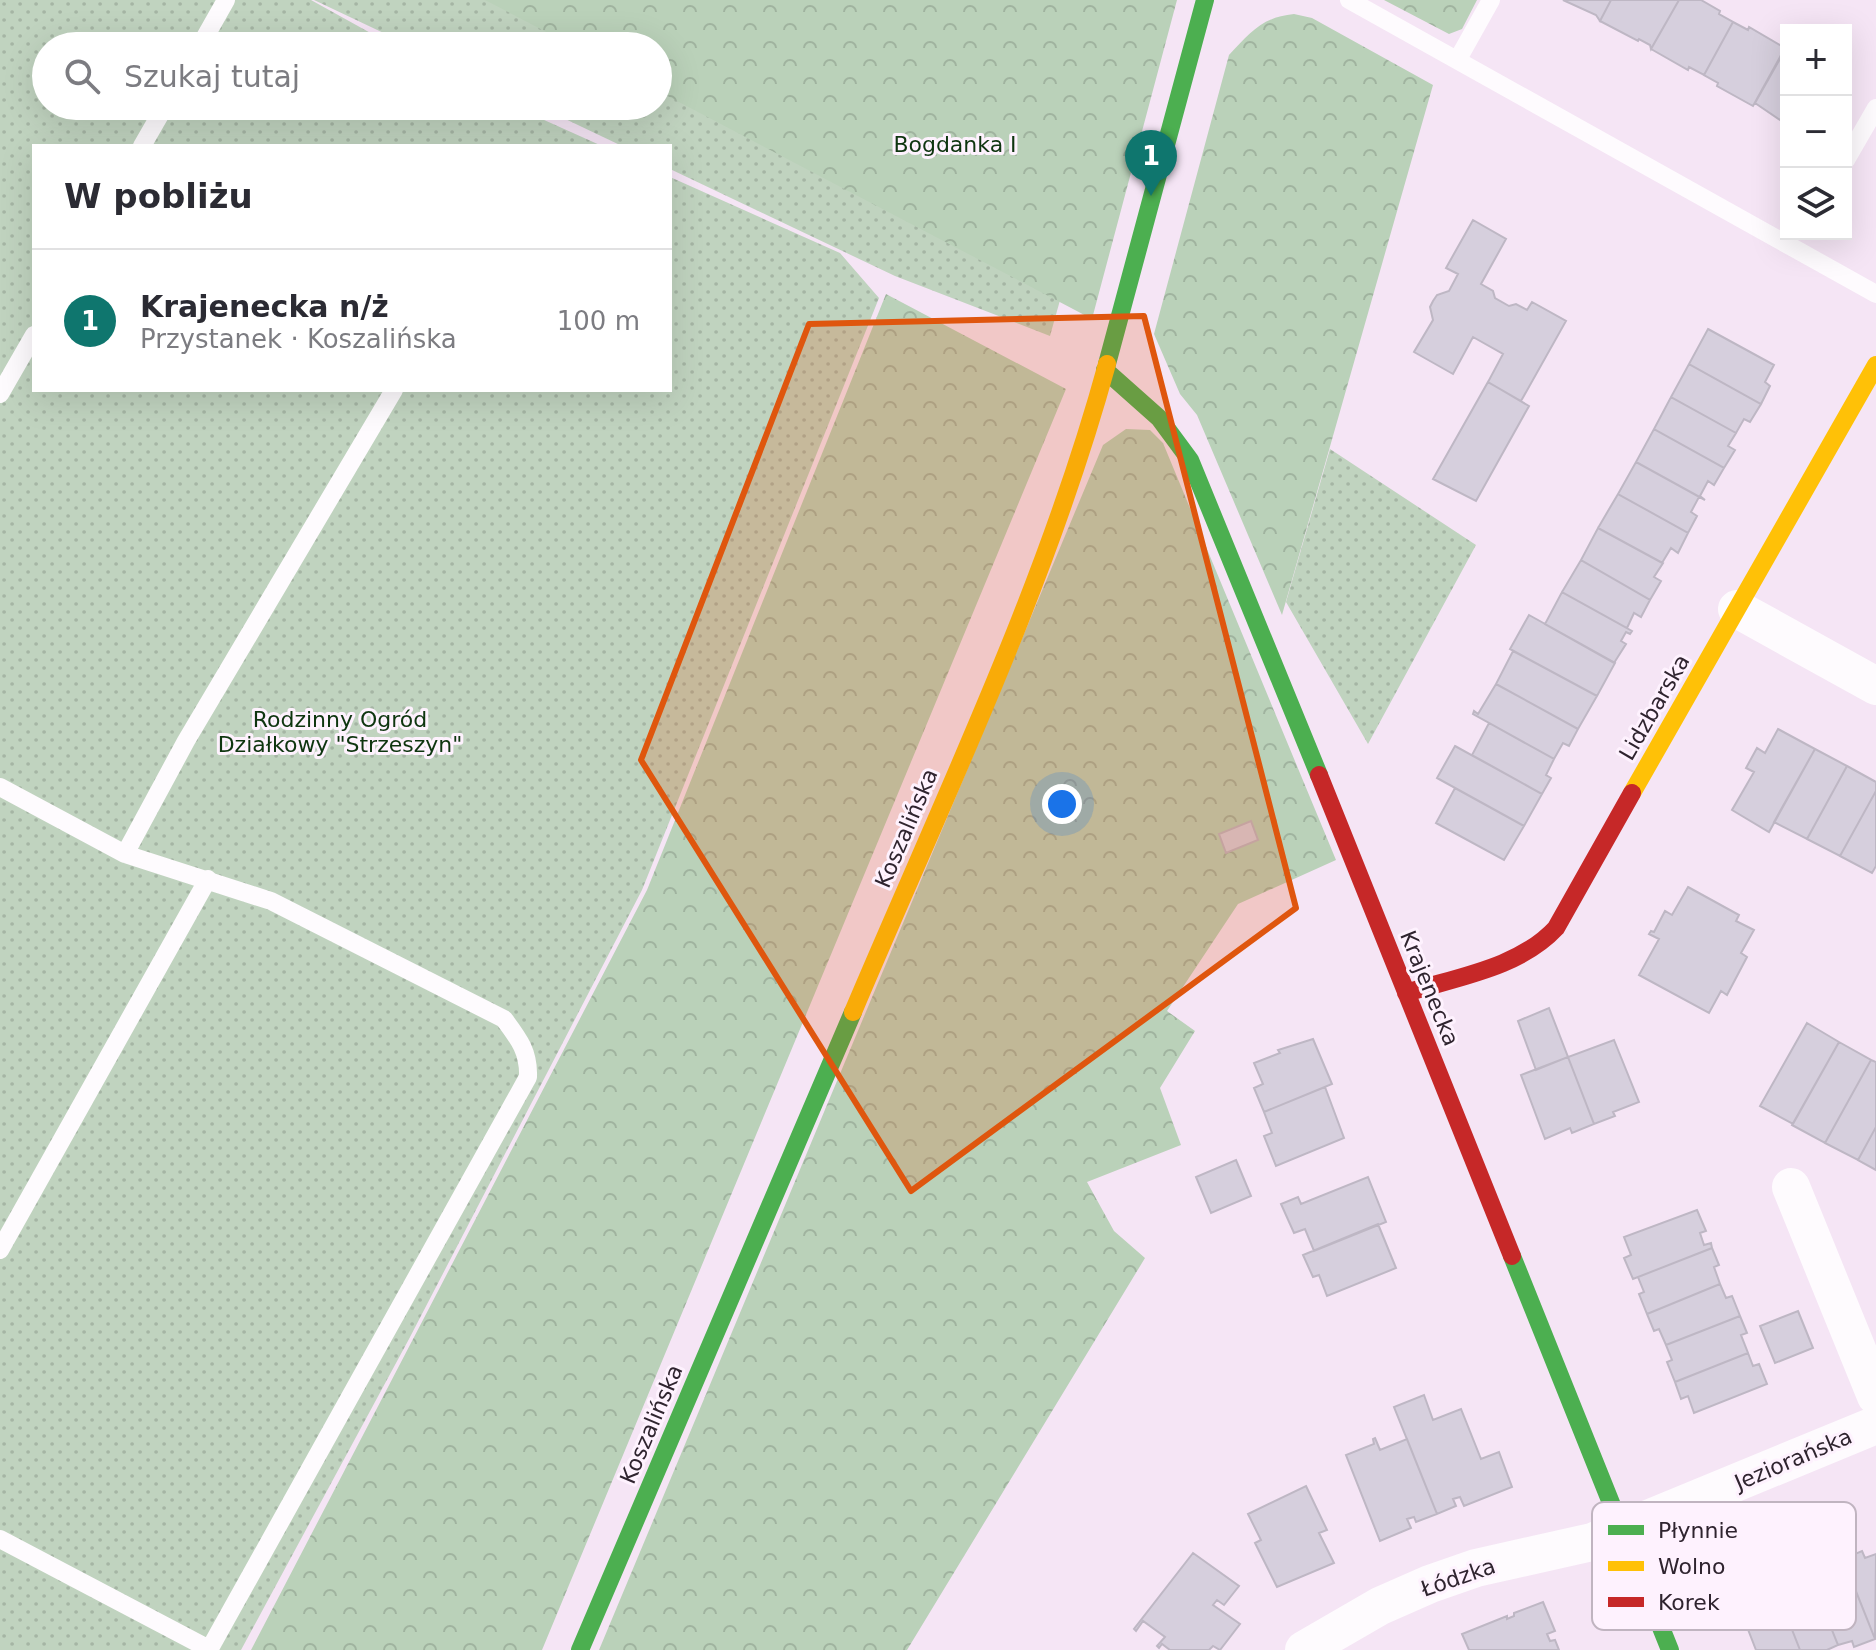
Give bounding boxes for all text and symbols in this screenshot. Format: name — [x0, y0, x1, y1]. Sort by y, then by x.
map controls — [1780, 24, 1852, 240]
button: + — [1780, 24, 1852, 96]
search box — [32, 32, 672, 120]
icon: search — [60, 54, 104, 98]
text: Szukaj tutaj — [124, 59, 300, 94]
button: − — [1780, 96, 1852, 168]
pin: 1 — [1125, 130, 1177, 196]
park label: Bogdanka I — [893, 132, 1017, 157]
button: layers — [1780, 168, 1852, 240]
text: W pobliżu — [64, 176, 253, 216]
text: Krajenecka n/ż — [140, 289, 389, 324]
text: 1 — [81, 306, 99, 336]
text: 100 m — [557, 306, 640, 336]
text: Przystanek · Koszalińska — [140, 324, 457, 354]
street label: Lidzbarska — [1614, 650, 1695, 764]
park label: Rodzinny Ogród Działkowy "Strzeszyn" — [218, 707, 462, 757]
street label: Koszalińska — [870, 765, 943, 891]
your location — [1042, 784, 1082, 824]
street label: Krajenecka — [1395, 927, 1464, 1049]
street label: Koszalińska — [615, 1361, 688, 1487]
street label: Jeziorańska — [1729, 1424, 1856, 1496]
legend — [1592, 1502, 1856, 1630]
text: Płynnie — [1658, 1518, 1738, 1543]
street label: Łódzka — [1417, 1553, 1499, 1602]
text: Wolno — [1658, 1554, 1725, 1579]
text: Korek — [1658, 1590, 1720, 1615]

